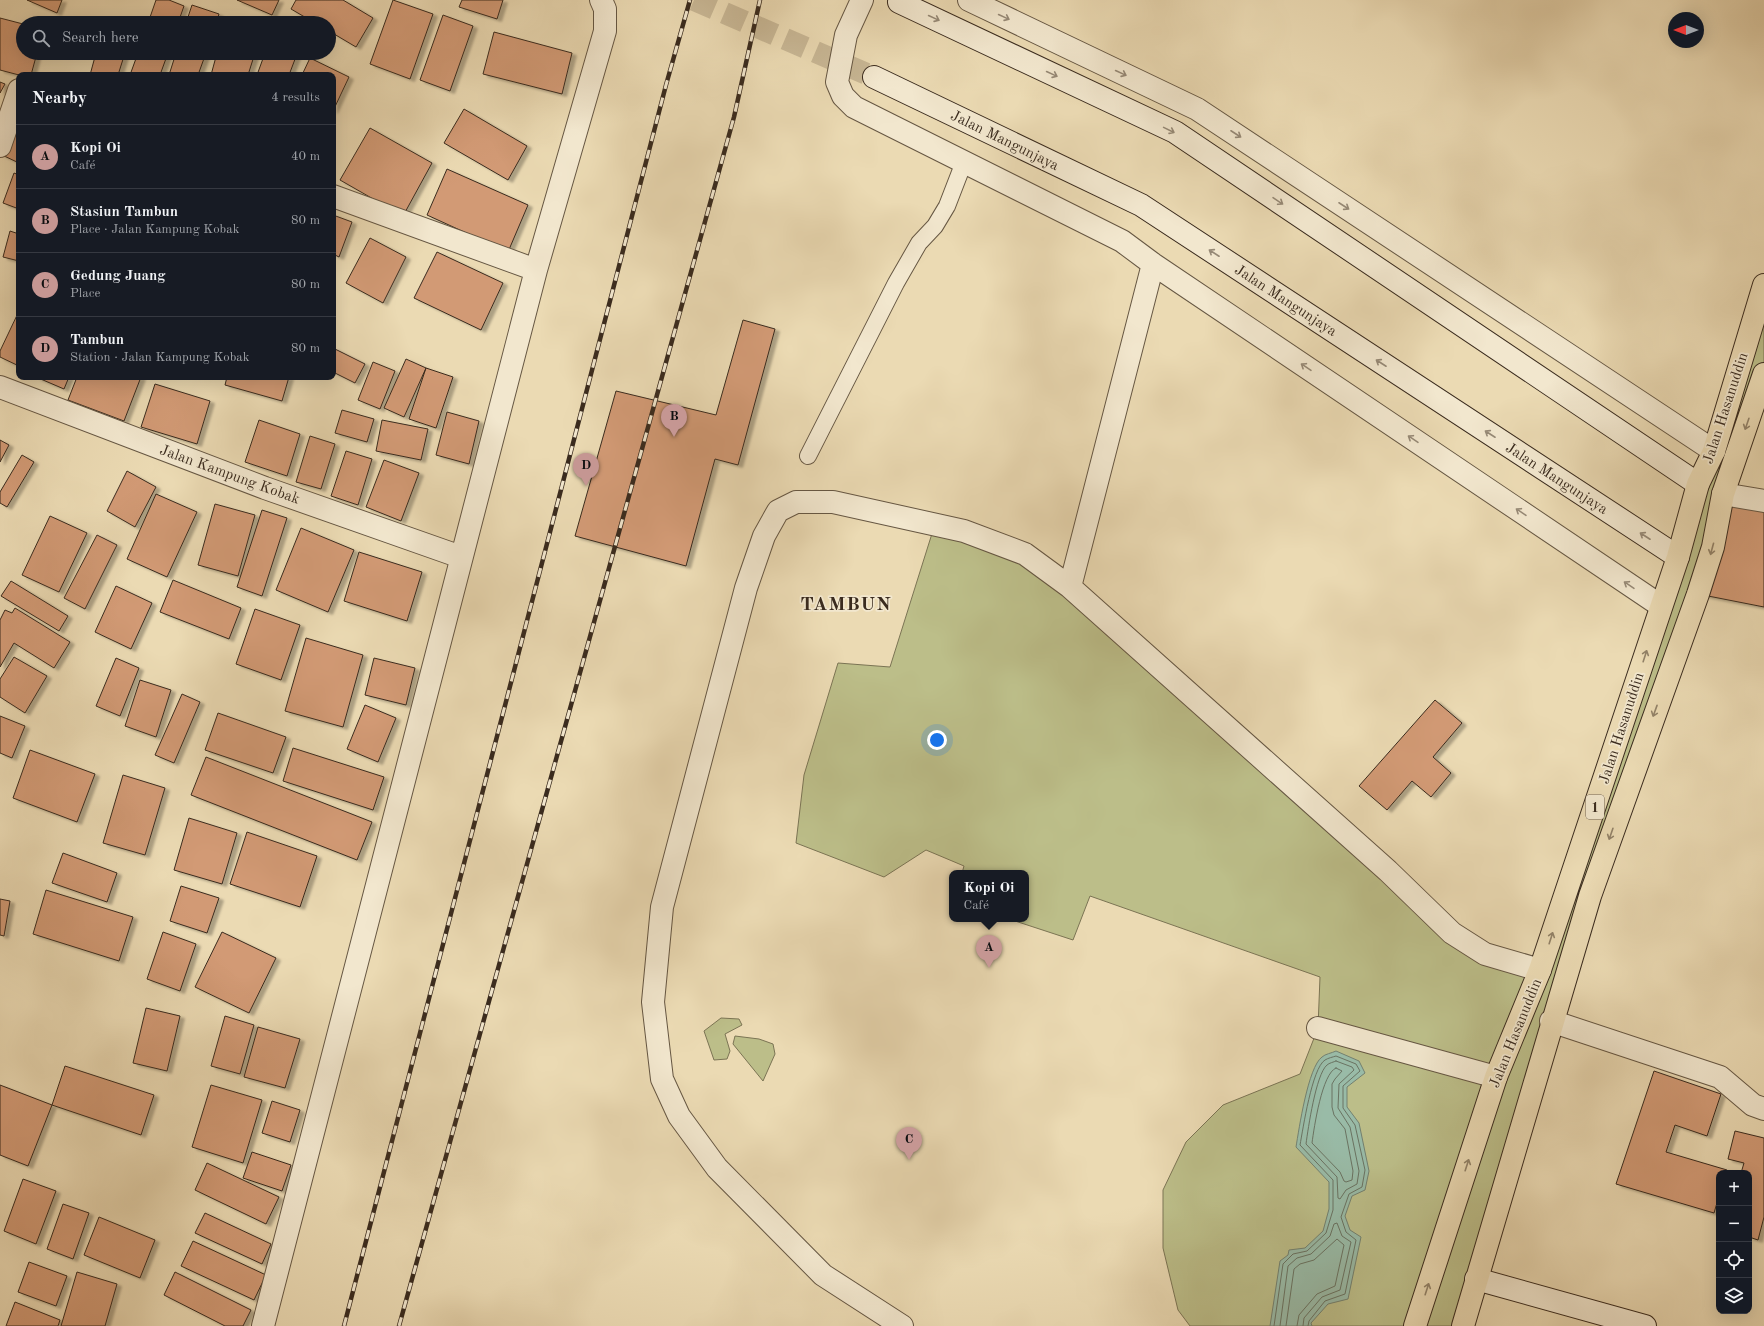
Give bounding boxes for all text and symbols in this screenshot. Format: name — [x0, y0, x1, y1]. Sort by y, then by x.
north arrow — [1668, 12, 1704, 48]
one-way arrow — [998, 14, 1010, 21]
one-way arrow — [928, 15, 940, 22]
search box — [16, 16, 336, 60]
icon: search — [30, 27, 52, 49]
text: Search here — [62, 31, 139, 46]
one-way arrow — [1115, 70, 1127, 77]
one-way arrow — [1045, 71, 1057, 78]
text: Nearby — [32, 90, 87, 107]
text: 4 results — [271, 91, 320, 104]
street label: Jalan Mangunjaya — [948, 109, 1061, 174]
one-way arrow — [1163, 127, 1175, 134]
one-way arrow — [1230, 130, 1241, 138]
text: Kopi Oi — [70, 141, 121, 156]
text: A — [40, 150, 50, 163]
text: 40 m — [291, 150, 320, 163]
text: Café — [70, 159, 95, 172]
one-way arrow — [1272, 197, 1283, 205]
one-way arrow — [1338, 202, 1349, 210]
text: Stasiun Tambun — [70, 205, 178, 220]
text: B — [40, 214, 50, 227]
text: 80 m — [291, 214, 320, 227]
text: Place · Jalan Kampung Kobak — [70, 223, 239, 236]
one-way arrow — [1209, 249, 1220, 257]
street label: Jalan Mangunjaya — [1231, 263, 1339, 340]
text: Gedung Juang — [70, 269, 166, 284]
text: C — [41, 278, 49, 291]
text: 80 m — [291, 278, 320, 291]
text: Place — [70, 287, 100, 300]
text: Tambun — [70, 333, 124, 348]
text: D — [40, 342, 50, 355]
text: 80 m — [291, 342, 320, 355]
text: Station · Jalan Kampung Kobak — [70, 351, 250, 364]
street label: Jalan Hasanuddin — [1701, 351, 1752, 466]
one-way arrow — [1375, 358, 1387, 366]
one-way arrow — [1300, 363, 1311, 371]
pin: B — [661, 404, 687, 437]
one-way arrow — [1742, 418, 1750, 430]
one-way arrow — [1485, 430, 1496, 438]
one-way arrow — [1408, 435, 1419, 443]
street label: Jalan Mangunjaya — [1502, 441, 1610, 518]
street label: Jalan Kampung Kobak — [157, 443, 302, 508]
pin: D — [573, 453, 599, 486]
one-way arrow — [1516, 508, 1527, 516]
one-way arrow — [1640, 532, 1651, 540]
one-way arrow — [1708, 542, 1715, 555]
one-way arrow — [1623, 580, 1635, 588]
district label: TAMBUN — [800, 596, 892, 615]
one-way arrow — [1642, 649, 1649, 662]
street label: Jalan Hasanuddin — [1597, 671, 1648, 786]
one-way arrow — [1651, 705, 1658, 718]
your location — [927, 730, 947, 750]
road number: 1 — [1586, 795, 1604, 819]
one-way arrow — [1607, 827, 1615, 839]
popup — [949, 870, 1029, 922]
text: Kopi Oi — [963, 881, 1015, 896]
text: Café — [963, 899, 989, 912]
one-way arrow — [1548, 932, 1555, 945]
pin: A — [976, 935, 1002, 968]
street label: Jalan Hasanuddin — [1488, 977, 1545, 1090]
pin: C — [896, 1127, 922, 1160]
one-way arrow — [1464, 1159, 1471, 1172]
map controls — [1716, 1170, 1752, 1314]
button: + — [1716, 1170, 1752, 1206]
button: − — [1716, 1206, 1752, 1242]
button: locate — [1716, 1242, 1752, 1278]
button: layers — [1716, 1278, 1752, 1314]
one-way arrow — [1424, 1283, 1431, 1296]

